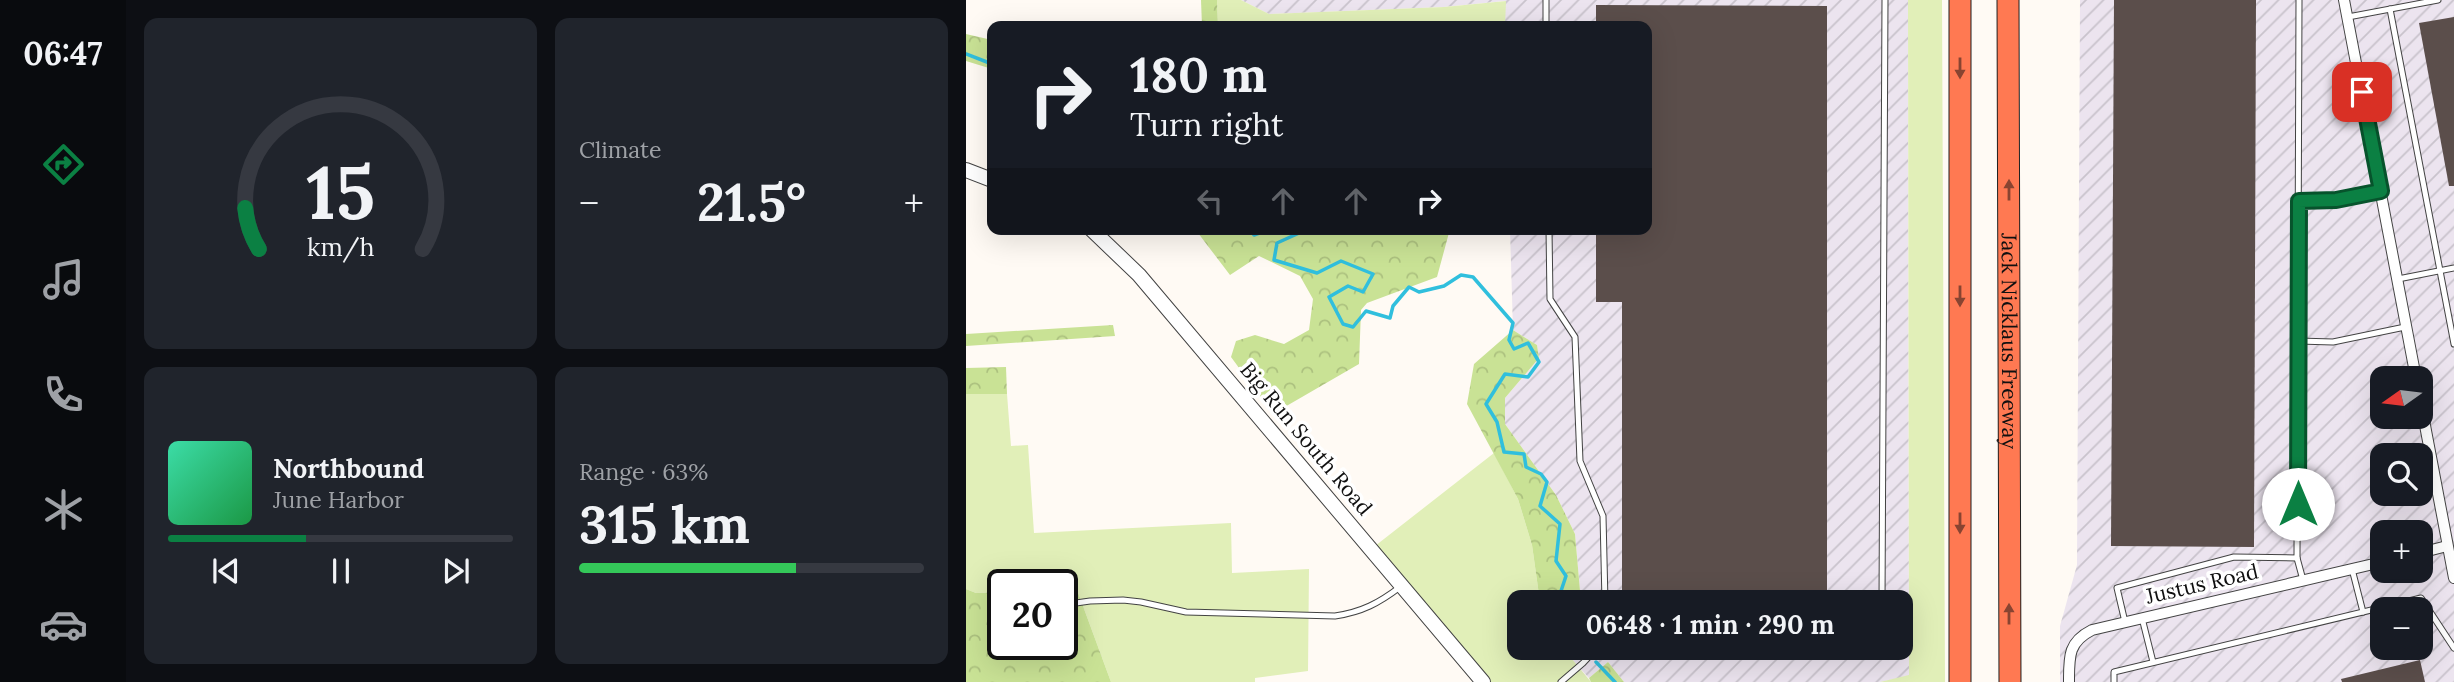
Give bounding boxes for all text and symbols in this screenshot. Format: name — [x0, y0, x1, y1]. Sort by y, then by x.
text: 06:47 — [23, 33, 103, 74]
text: 180 m — [1130, 43, 1267, 105]
icon: right — [1015, 49, 1106, 140]
one-way arrow — [1954, 57, 1966, 79]
pin — [2332, 62, 2392, 122]
icon: arrive — [2343, 73, 2381, 111]
text: Turn right — [1130, 104, 1283, 145]
text: Climate — [579, 135, 661, 164]
icon: directions — [39, 140, 88, 189]
text: 15 — [306, 147, 375, 240]
text: 21.5° — [697, 169, 806, 235]
text: − — [579, 179, 599, 227]
text: + — [904, 179, 924, 227]
one-way arrow — [2003, 179, 2015, 201]
icon: left — [1191, 182, 1229, 220]
icon: ahead — [1264, 182, 1302, 220]
icon: ahead — [1337, 182, 1375, 220]
icon: right — [1410, 182, 1448, 220]
text: km/h — [307, 231, 374, 263]
street label: Jack Nicklaus Freeway — [1996, 232, 2023, 449]
icon: music — [39, 255, 88, 304]
one-way arrow — [1954, 285, 1966, 307]
street label: Big Run South Road — [1234, 357, 1378, 521]
north arrow — [2370, 366, 2432, 429]
map controls — [2370, 366, 2433, 660]
icon: phone — [39, 370, 88, 419]
button: search — [2370, 443, 2433, 506]
text: Northbound — [273, 452, 424, 485]
text: Range · 63% — [579, 457, 708, 486]
position arrow — [2261, 467, 2335, 541]
icon: climate — [39, 485, 88, 534]
text: June Harbor — [273, 485, 404, 514]
text: 315 km — [579, 491, 750, 557]
one-way arrow — [1954, 512, 1966, 534]
button: + — [2370, 520, 2433, 583]
icon: previous — [207, 552, 245, 590]
icon: pause — [322, 552, 360, 590]
icon: next — [437, 552, 475, 590]
street label: Justus Road — [2142, 557, 2261, 610]
speed limit sign: 20 — [987, 569, 1078, 660]
button: − — [2370, 597, 2433, 660]
icon: car — [39, 600, 88, 649]
one-way arrow — [2003, 603, 2015, 625]
text: 06:48 · 1 min · 290 m — [1586, 608, 1834, 641]

